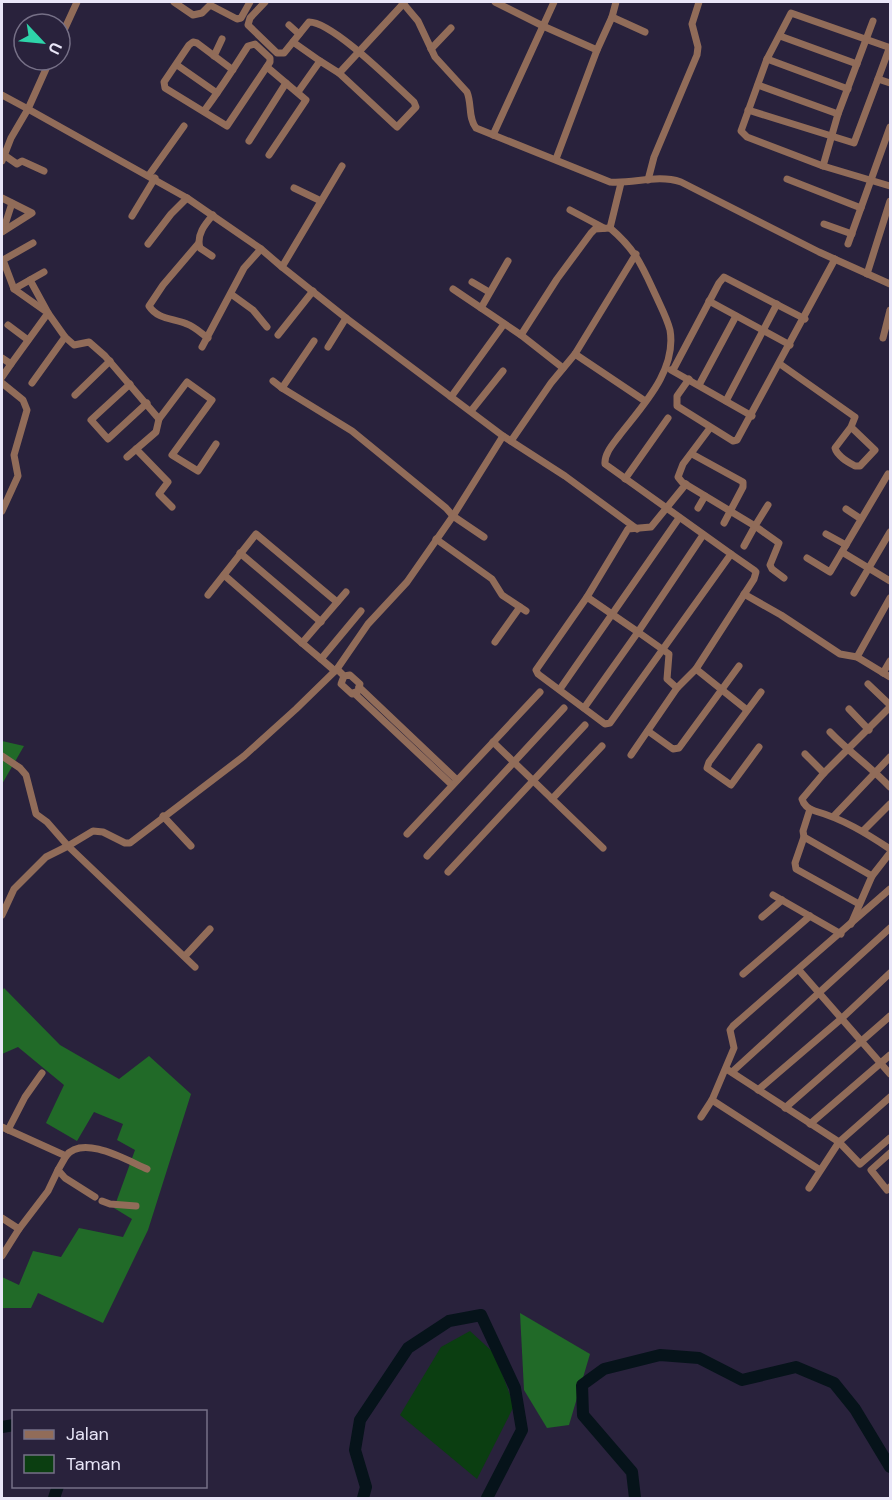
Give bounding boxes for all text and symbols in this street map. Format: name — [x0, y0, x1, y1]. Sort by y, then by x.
north arrow — [12, 12, 72, 72]
text: U — [43, 39, 67, 58]
legend — [12, 1410, 207, 1488]
text: Jalan — [66, 1422, 109, 1446]
text: Taman — [66, 1452, 121, 1476]

